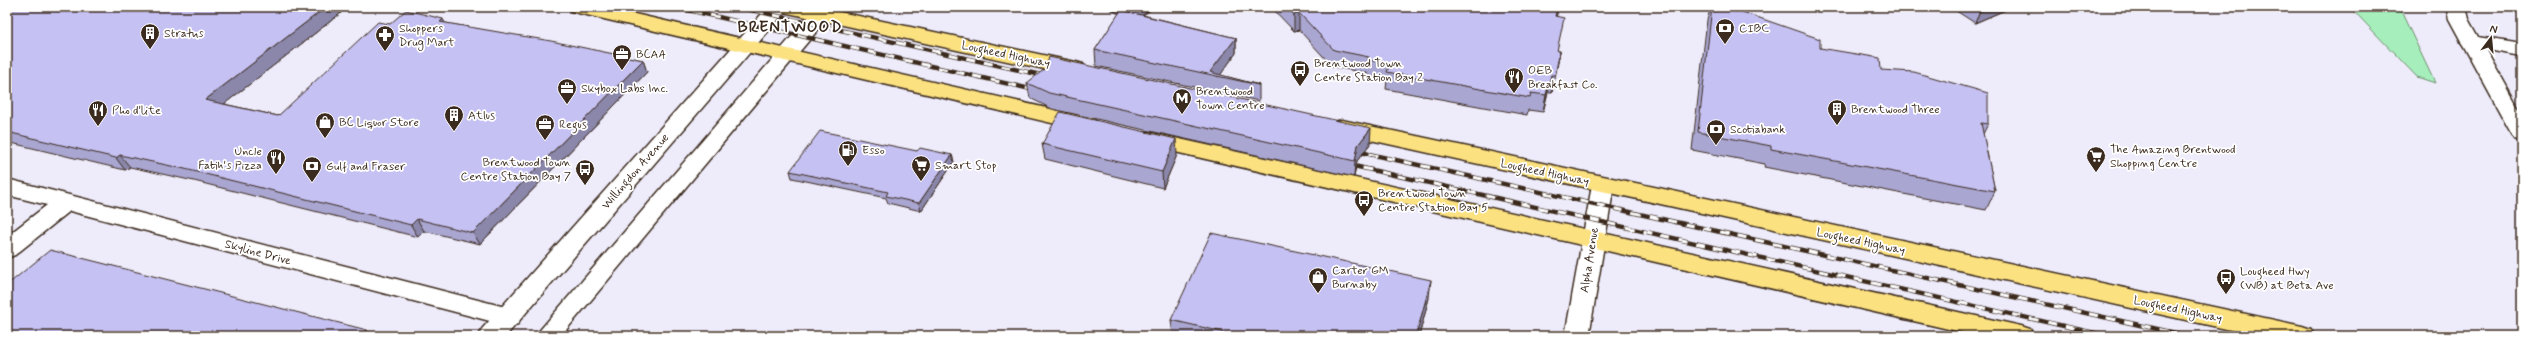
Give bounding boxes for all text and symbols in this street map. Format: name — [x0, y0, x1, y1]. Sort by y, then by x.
district label: BRENTWOOD — [738, 17, 842, 38]
bank icon: CIBC — [1714, 17, 1736, 45]
north arrow — [2471, 18, 2511, 58]
place label: Shoppers Drug Mart — [399, 21, 454, 51]
place label: CIBC — [1739, 21, 1769, 37]
building icon: Stratus — [139, 22, 161, 50]
text: N — [2488, 22, 2499, 37]
pharmacy icon: Shoppers Drug Mart — [374, 24, 396, 52]
place label: Stratus — [164, 26, 204, 42]
street label: Lougheed Highway — [960, 38, 1052, 73]
office icon: BCAA — [611, 43, 633, 71]
place label: BCAA — [636, 47, 666, 63]
place label: Brentwood Town Centre Station Bay 2 — [1314, 56, 1423, 86]
bus stop icon: Brentwood Town Centre Station Bay 2 — [1289, 59, 1311, 87]
place label: OEB Breakfast Co. — [1528, 63, 1598, 93]
restaurant icon: OEB Breakfast Co. — [1503, 66, 1525, 94]
office icon: Skybox Labs Inc. — [556, 77, 578, 105]
place label: Skybox Labs Inc. — [581, 81, 668, 97]
place label: Brentwood Town Centre — [1196, 84, 1265, 114]
metro station icon: Brentwood Town Centre — [1171, 87, 1193, 115]
building icon: Brentwood Three — [1826, 98, 1848, 126]
restaurant icon: Pho d'lite — [87, 99, 109, 127]
place label: Brentwood Three — [1851, 102, 1940, 118]
place label: Pho d'lite — [112, 103, 161, 119]
building icon: Atlus — [443, 104, 465, 132]
place label: Atlus — [468, 108, 495, 124]
shop icon: BC Liquor Store — [314, 111, 336, 139]
office icon: Regus — [534, 113, 556, 141]
place label: BC Liquor Store — [339, 115, 419, 131]
place label: Regus — [559, 117, 587, 134]
bank icon: Scotiabank — [1705, 118, 1727, 146]
place label: Scotiabank — [1730, 122, 1785, 138]
street label: Willingdon Avenue — [598, 130, 674, 214]
fuel station icon: Esso — [837, 139, 859, 167]
place label: The Amazing Brentwood Shopping Centre — [2110, 142, 2236, 172]
place label: Esso — [862, 143, 885, 159]
place label: Uncle Fatih's Pizza — [198, 144, 262, 174]
supermarket icon: The Amazing Brentwood Shopping Centre — [2085, 145, 2107, 173]
restaurant icon: Uncle Fatih's Pizza — [265, 147, 287, 175]
supermarket icon: Smart Stop — [910, 154, 932, 182]
bank icon: Gulf and Fraser — [301, 155, 323, 183]
place label: Brentwood Town Centre Station Bay 7 — [461, 155, 572, 185]
street label: Lougheed Highway — [1499, 156, 1591, 191]
bus stop icon: Brentwood Town Centre Station Bay 7 — [574, 158, 596, 186]
place label: Smart Stop — [935, 158, 997, 174]
place label: Gulf and Fraser — [326, 159, 406, 175]
place label: Brentwood Town Centre Station Bay 5 — [1378, 186, 1488, 216]
bus stop icon: Brentwood Town Centre Station Bay 5 — [1353, 189, 1375, 217]
street label: Lougheed Highway — [1815, 225, 1907, 260]
street label: Alpha Avenue — [1577, 226, 1603, 294]
street label: Skyline Drive — [223, 236, 293, 270]
place label: Carter GM Burnaby — [1332, 263, 1389, 293]
place label: Lougheed Hwy (WB) at Beta Ave — [2240, 264, 2334, 294]
shop icon: Carter GM Burnaby — [1307, 266, 1329, 294]
bus stop icon: Lougheed Hwy (WB) at Beta Ave — [2215, 267, 2237, 295]
street label: Lougheed Highway — [2132, 293, 2224, 328]

